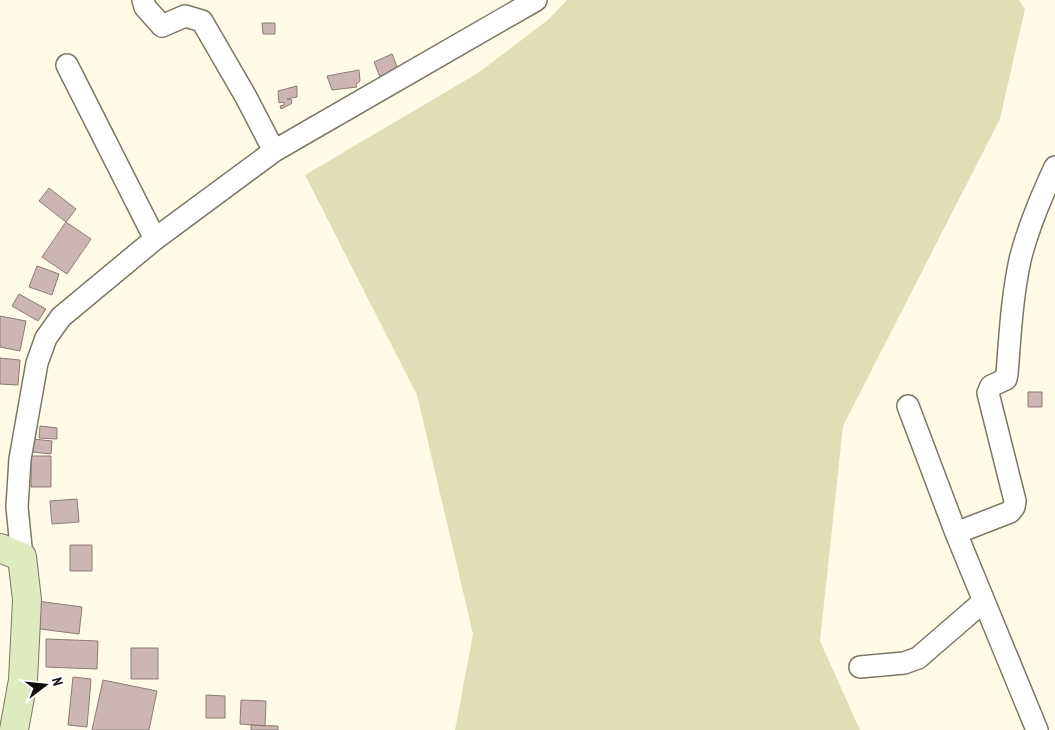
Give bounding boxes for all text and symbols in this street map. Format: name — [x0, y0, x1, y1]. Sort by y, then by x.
north arrow — [20, 660, 70, 710]
text: N — [48, 675, 67, 688]

